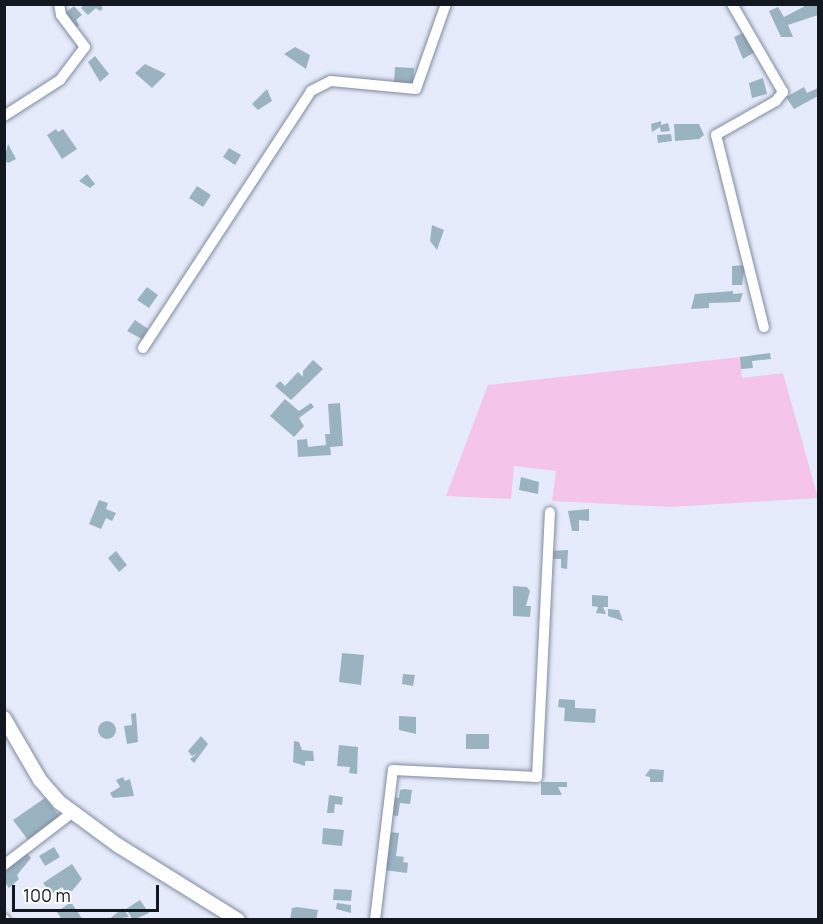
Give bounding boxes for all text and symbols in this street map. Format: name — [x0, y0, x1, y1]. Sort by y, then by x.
scale bar — [15, 873, 162, 911]
text: 100 m — [23, 883, 71, 907]

